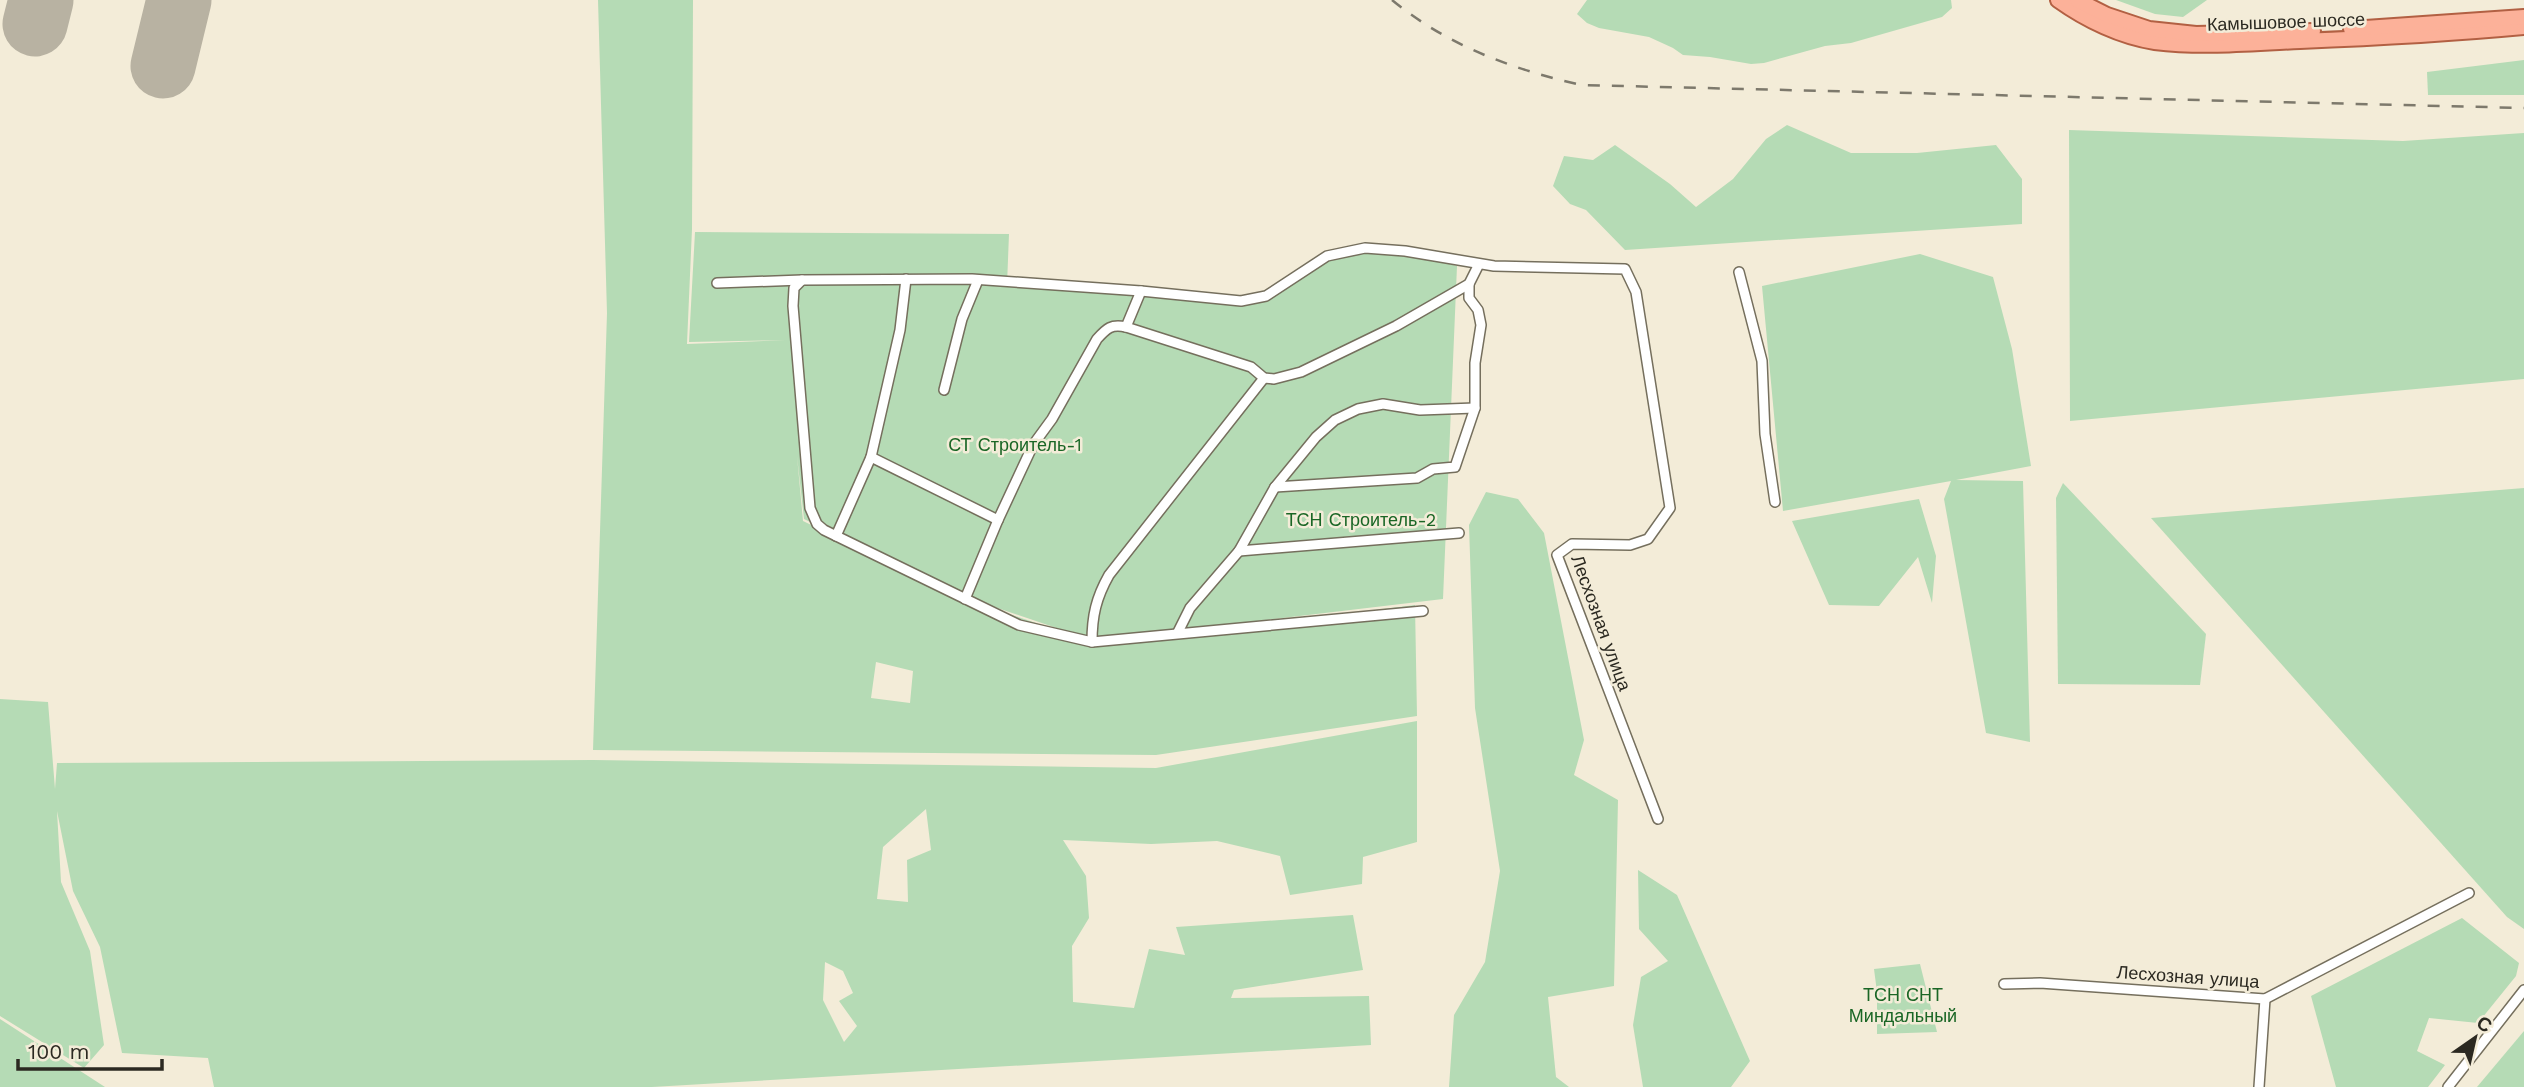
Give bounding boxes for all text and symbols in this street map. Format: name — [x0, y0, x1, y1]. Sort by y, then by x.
street label: Камышовое шоссе — [2207, 8, 2365, 35]
park label: СТ Строитель-1 — [948, 434, 1082, 455]
park label: ТСН Строитель-2 — [1286, 509, 1436, 530]
street label: Лесхозная улица — [1567, 552, 1636, 695]
street label: Лесхозная улица — [2116, 961, 2261, 992]
park label: ТСН СНТ Миндальный — [1849, 984, 1957, 1026]
north arrow — [2440, 1003, 2510, 1073]
text: С — [2472, 1011, 2497, 1038]
scale bar — [18, 1028, 161, 1072]
text: 100 m — [28, 1039, 90, 1064]

